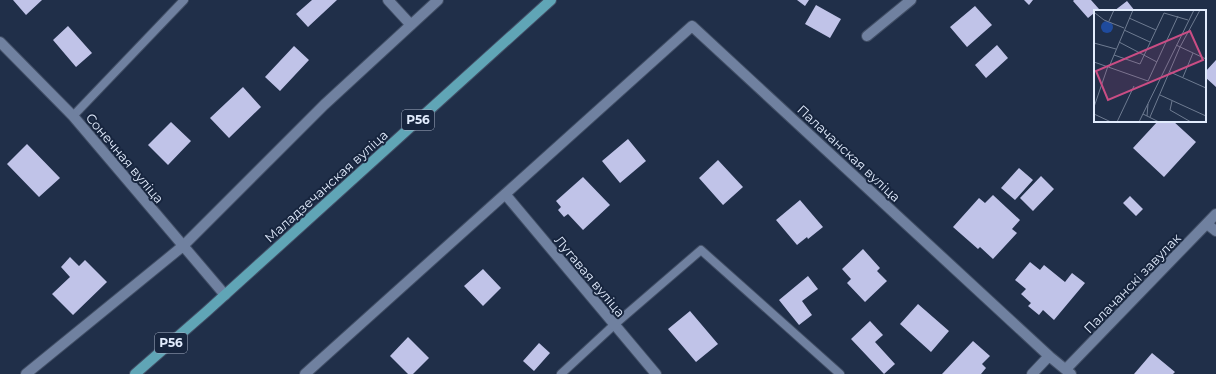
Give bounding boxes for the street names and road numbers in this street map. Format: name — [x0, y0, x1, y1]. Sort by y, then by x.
street label: Палачанская вуліца — [794, 101, 904, 205]
street label: Сонечная вуліца — [83, 110, 167, 206]
road number: Р56 — [402, 110, 434, 130]
street label: Маладзечанская вуліца — [261, 126, 391, 246]
street label: Палачанскі завулак — [1080, 229, 1184, 336]
street label: Лугавая вуліца — [551, 232, 629, 320]
road number: Р56 — [155, 333, 187, 353]

